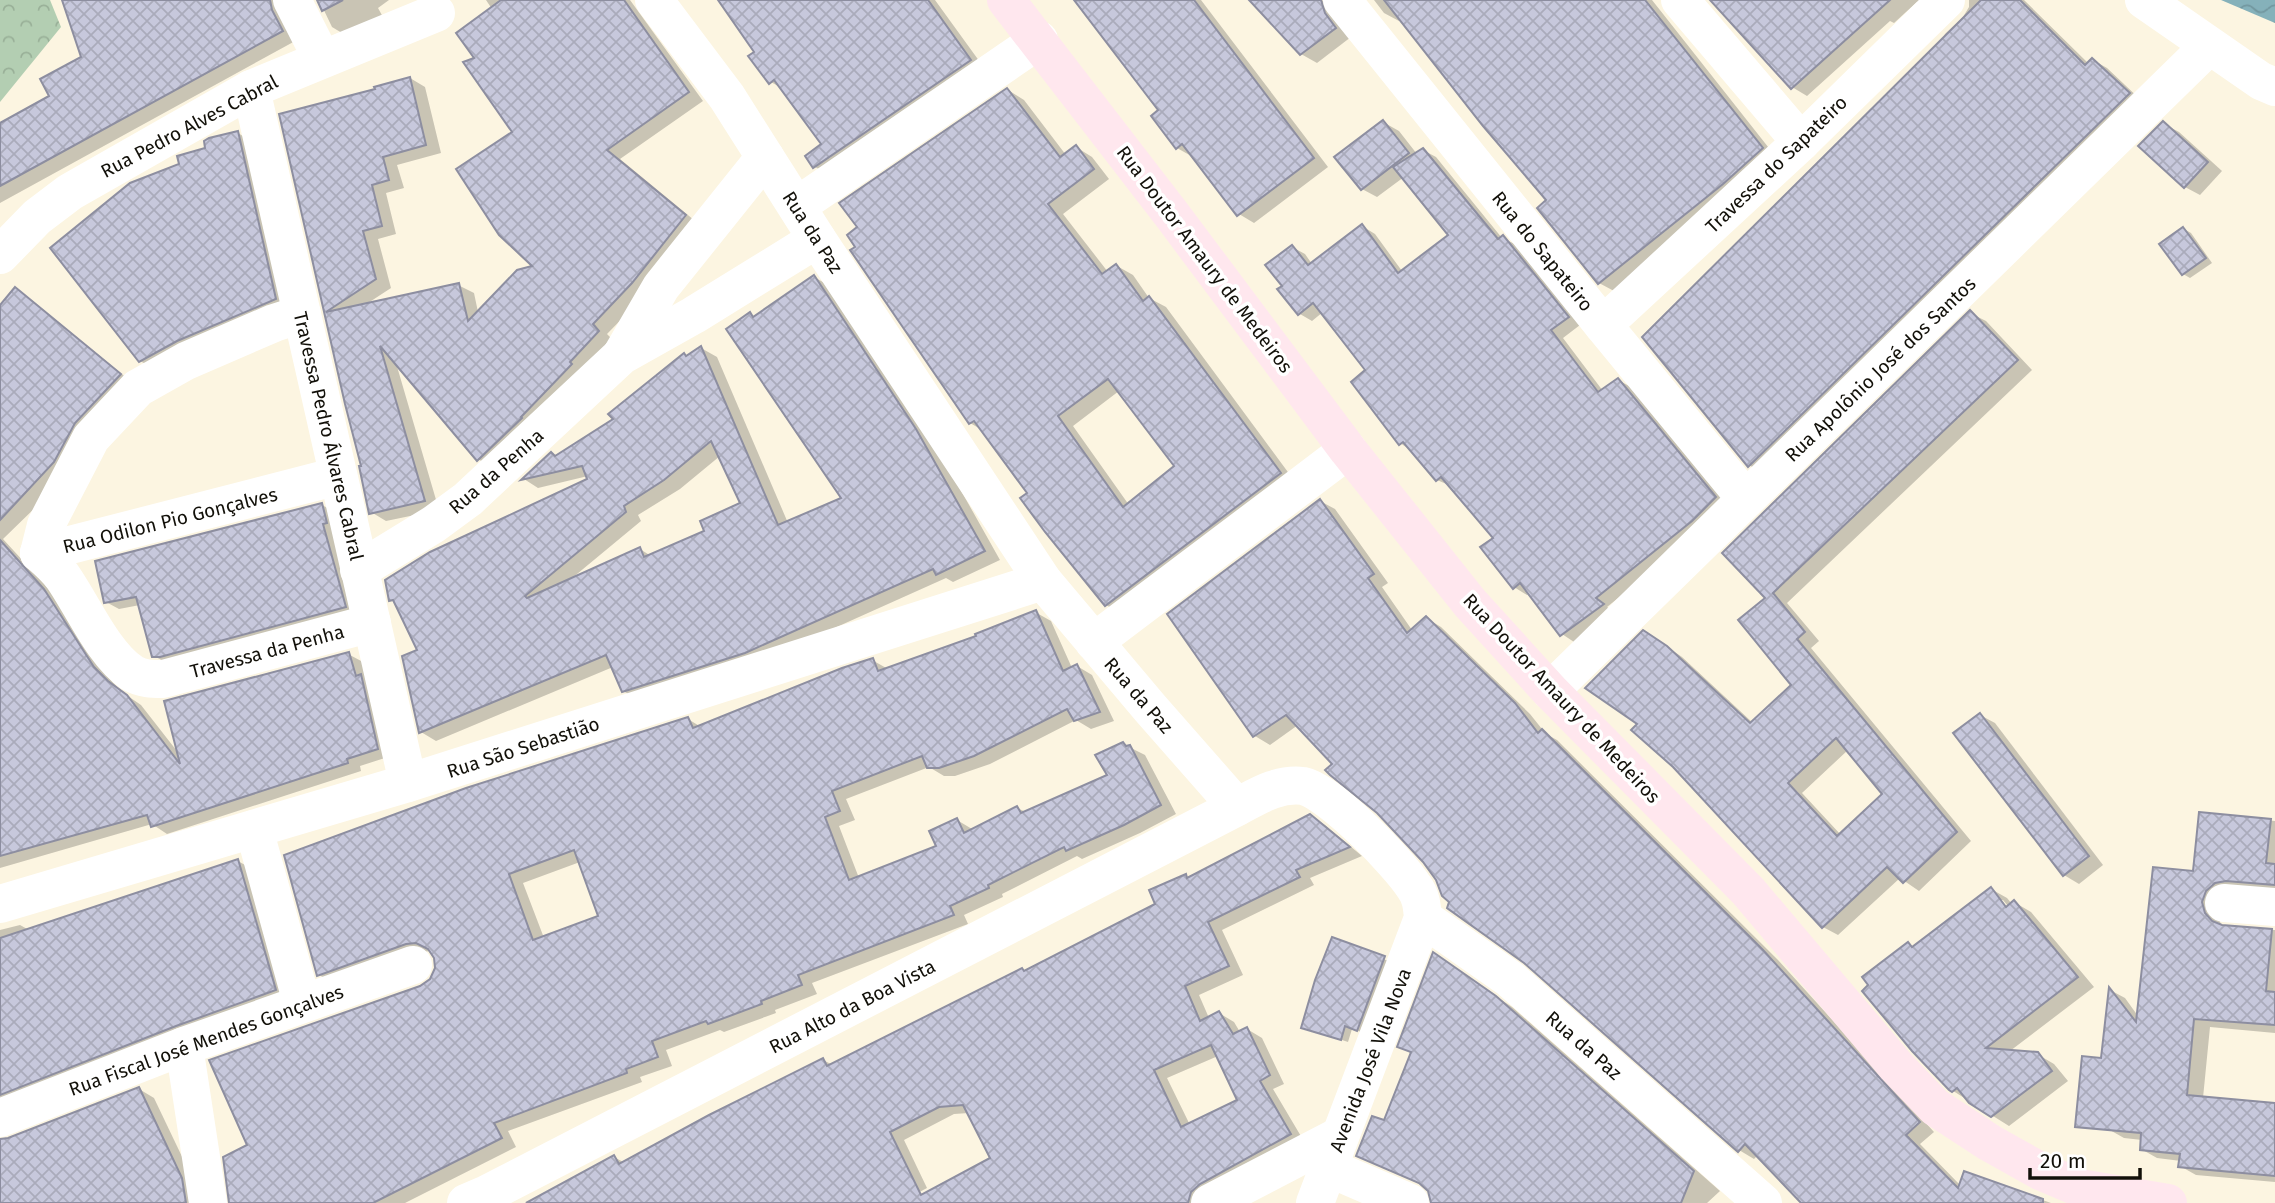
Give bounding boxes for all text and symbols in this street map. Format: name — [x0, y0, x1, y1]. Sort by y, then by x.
street label: Rua Pedro Alves Cabral — [97, 70, 282, 183]
street label: Travessa do Sapateiro — [1701, 91, 1852, 238]
street label: Rua Doutor Amaury de Medeiros — [1112, 141, 1298, 377]
street label: Rua da Paz — [778, 187, 848, 278]
street label: Rua do Sapateiro — [1487, 187, 1598, 316]
street label: Rua Apolônio José dos Santos — [1780, 272, 1981, 467]
street label: Travessa Pedro Álvares Cabral — [289, 310, 368, 563]
street label: Rua da Penha — [444, 424, 548, 519]
street label: Rua Odilon Pio Gonçalves — [61, 483, 280, 558]
street label: Rua Doutor Amaury de Medeiros — [1458, 589, 1665, 808]
street label: Travessa da Penha — [188, 620, 347, 683]
street label: Rua da Paz — [1099, 653, 1178, 738]
street label: Rua São Sebastião — [444, 712, 602, 783]
street label: Rua Alto da Boa Vista — [765, 955, 939, 1058]
street label: Avenida José Vila Nova — [1325, 965, 1416, 1155]
street label: Rua Fiscal José Mendes Gonçalves — [66, 980, 347, 1101]
street label: Rua da Paz — [1541, 1006, 1626, 1085]
scale bar — [2030, 1136, 2140, 1180]
text: 20 m — [2040, 1148, 2086, 1174]

